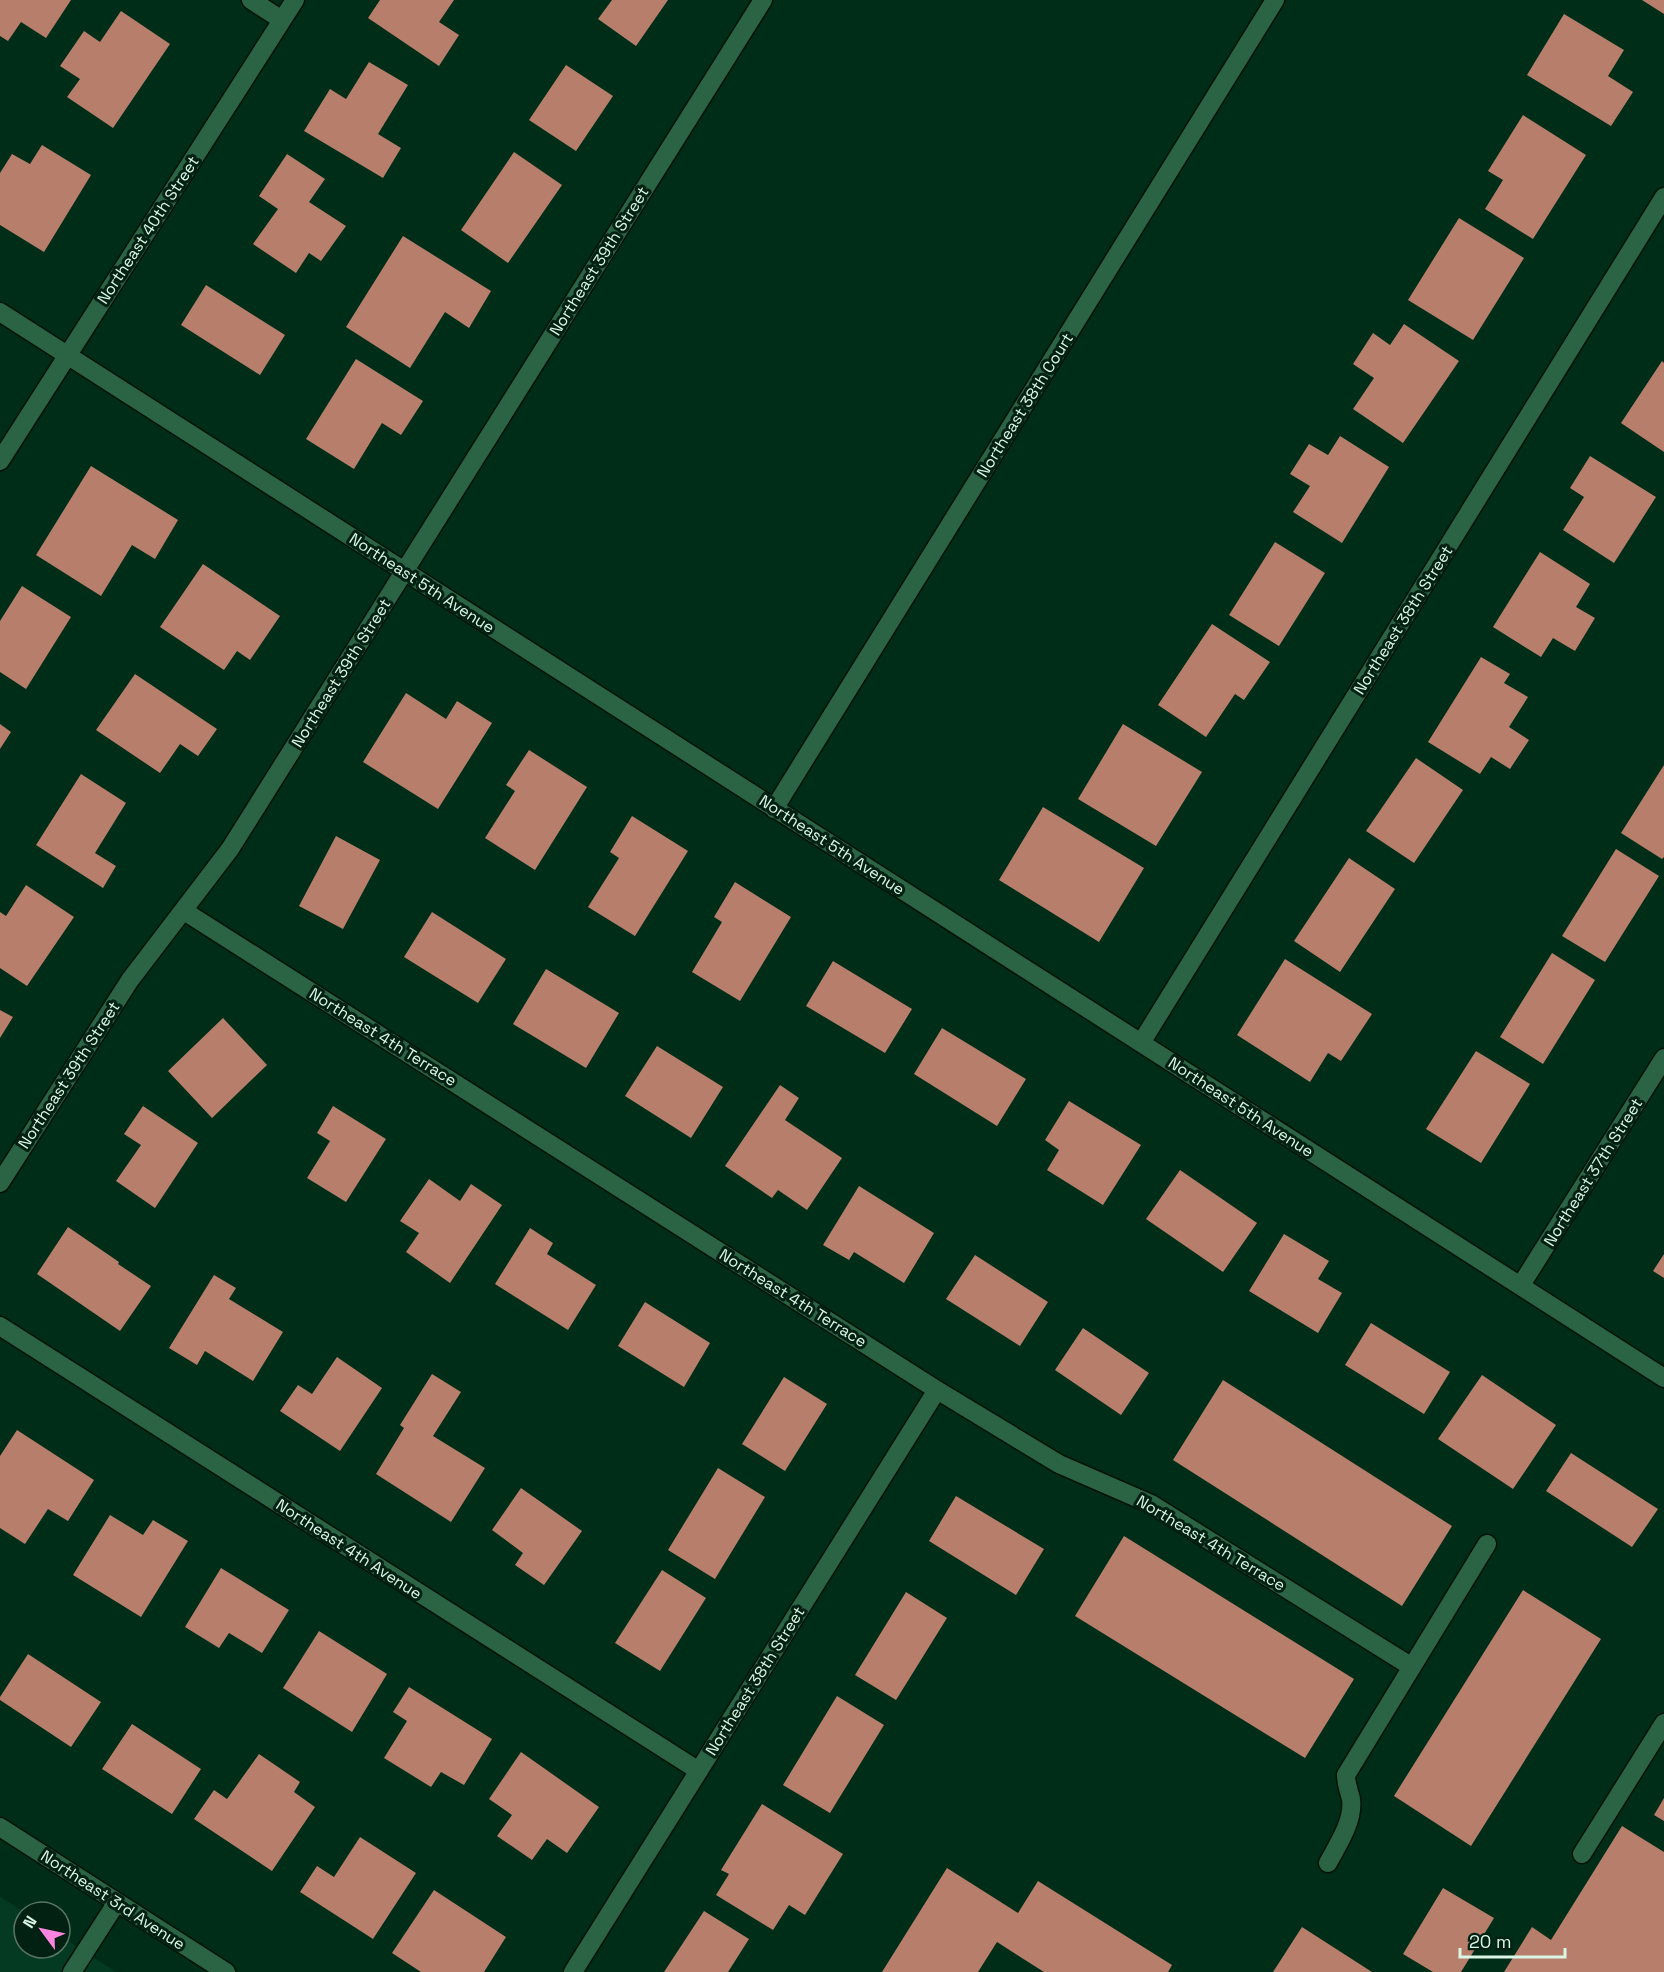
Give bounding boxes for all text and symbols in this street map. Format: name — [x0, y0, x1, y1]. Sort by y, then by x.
street label: Northeast 40th Street — [92, 152, 204, 308]
street label: Northeast 39th Street — [545, 183, 653, 339]
street label: Northeast 38th Court — [972, 329, 1078, 481]
street label: Northeast 5th Avenue — [345, 528, 499, 638]
street label: Northeast 38th Street — [1349, 542, 1457, 698]
street label: Northeast 39th Street — [287, 595, 395, 751]
street label: Northeast 5th Avenue — [755, 790, 909, 900]
street label: Northeast 4th Terrace — [305, 983, 461, 1091]
street label: Northeast 39th Street — [13, 997, 125, 1153]
street label: Northeast 5th Avenue — [1164, 1052, 1318, 1162]
street label: Northeast 37th Street — [1539, 1094, 1647, 1250]
street label: Northeast 4th Terrace — [715, 1244, 871, 1352]
street label: Northeast 4th Terrace — [1133, 1490, 1289, 1596]
street label: Northeast 4th Avenue — [272, 1494, 426, 1604]
street label: Northeast 38th Street — [701, 1603, 809, 1759]
street label: Northeast 3rd Avenue — [37, 1845, 189, 1955]
north arrow — [12, 1900, 72, 1960]
text: N — [18, 1912, 42, 1932]
scale bar — [1460, 1921, 1565, 1959]
text: 20 m — [1469, 1930, 1512, 1953]

